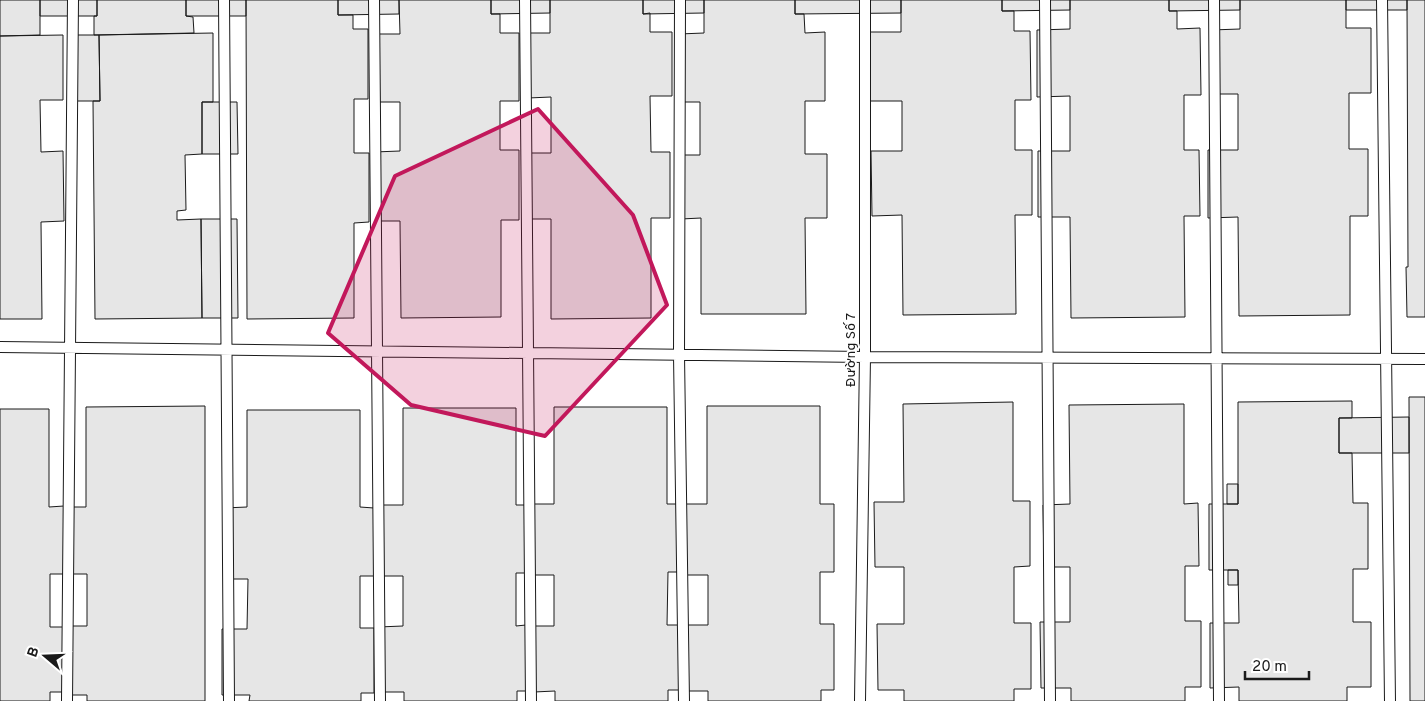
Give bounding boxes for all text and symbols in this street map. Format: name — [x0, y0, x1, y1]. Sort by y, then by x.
street label: Đường Số 7 — [843, 313, 860, 387]
north arrow — [20, 631, 70, 681]
text: B — [25, 645, 44, 660]
scale bar — [1245, 648, 1309, 680]
text: 20 m — [1252, 658, 1287, 677]

